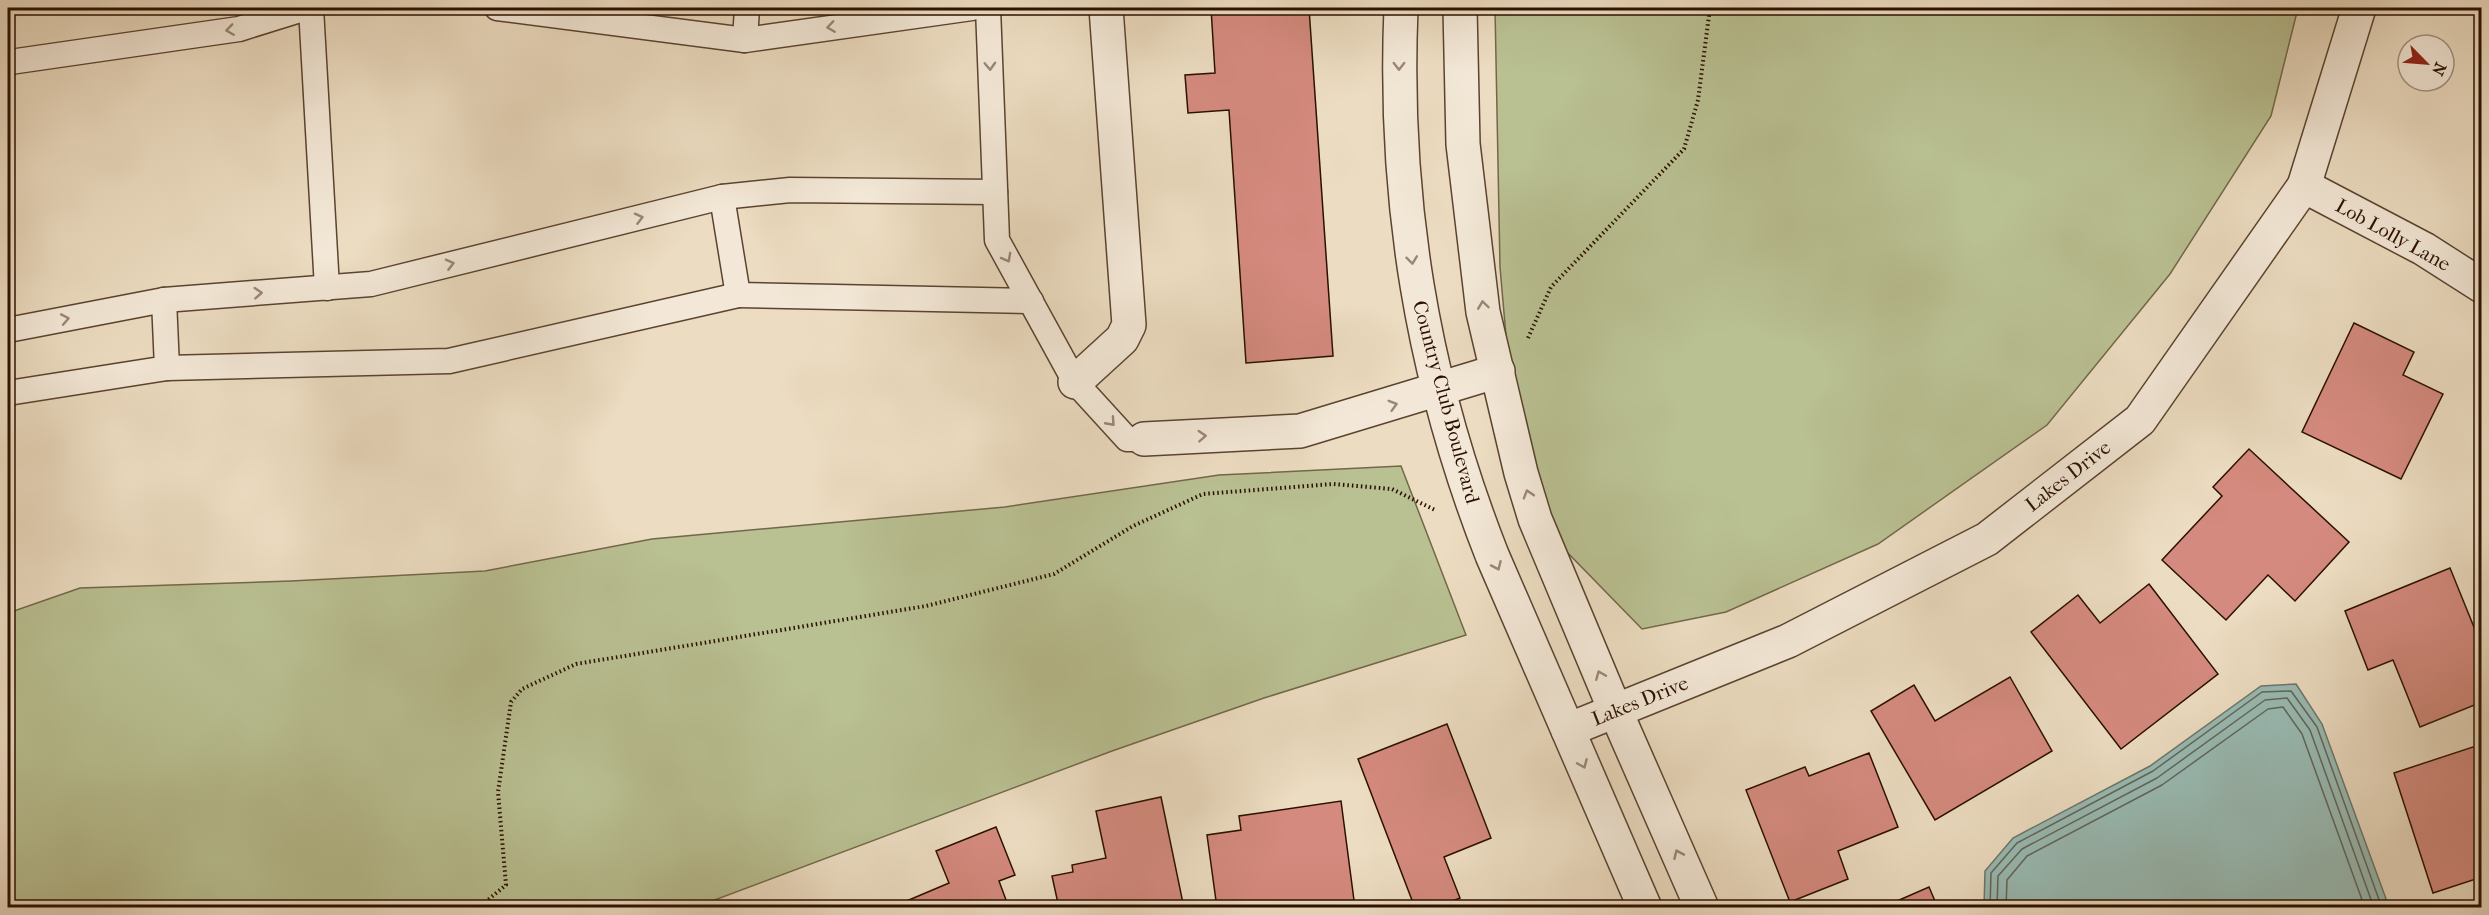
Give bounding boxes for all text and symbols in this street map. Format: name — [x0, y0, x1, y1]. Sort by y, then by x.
one-way arrow — [827, 21, 836, 33]
one-way arrow — [225, 23, 235, 36]
north arrow — [2396, 33, 2456, 93]
text: N — [2428, 60, 2450, 79]
one-way arrow — [984, 61, 997, 70]
one-way arrow — [1393, 61, 1405, 70]
street label: Lob Lolly Lane — [2332, 194, 2454, 276]
one-way arrow — [634, 212, 644, 225]
one-way arrow — [1000, 252, 1011, 262]
one-way arrow — [1406, 256, 1418, 265]
one-way arrow — [445, 259, 455, 272]
one-way arrow — [253, 287, 262, 300]
street label: Country Club Boulevard — [1408, 298, 1484, 507]
one-way arrow — [1477, 300, 1489, 309]
one-way arrow — [60, 313, 70, 326]
one-way arrow — [1388, 400, 1398, 412]
one-way arrow — [1104, 414, 1115, 425]
one-way arrow — [1198, 430, 1207, 443]
street label: Lakes Drive — [2021, 436, 2115, 516]
one-way arrow — [1523, 489, 1535, 500]
one-way arrow — [1490, 559, 1502, 570]
one-way arrow — [1595, 670, 1607, 681]
street label: Lakes Drive — [1588, 671, 1692, 731]
one-way arrow — [1576, 757, 1588, 768]
one-way arrow — [1673, 849, 1685, 860]

